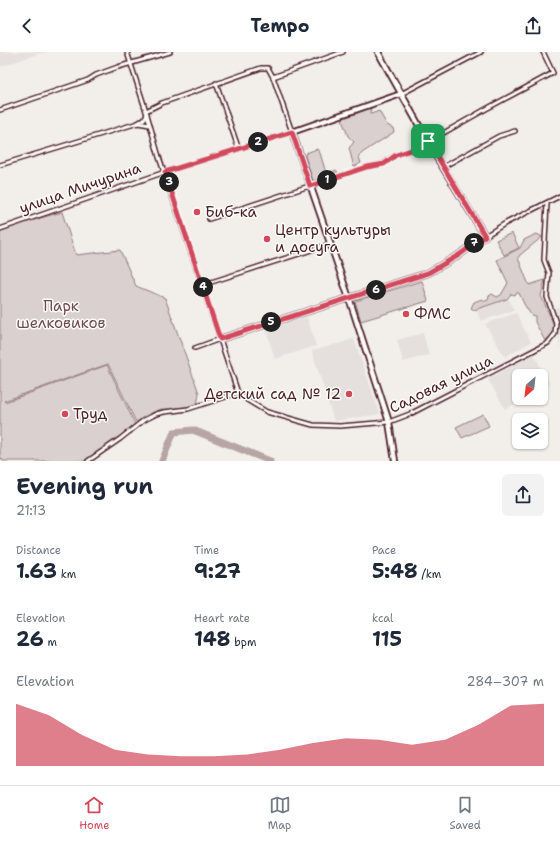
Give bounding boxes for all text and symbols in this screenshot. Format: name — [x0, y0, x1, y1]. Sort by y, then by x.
text: Tempo — [251, 14, 309, 38]
icon: back — [16, 15, 38, 37]
icon: share — [522, 15, 544, 37]
pin — [411, 124, 445, 158]
icon: arrive — [417, 130, 439, 152]
pin: 2 — [248, 132, 268, 152]
text: 2 — [254, 134, 262, 149]
street label: улица Мичурина — [16, 158, 144, 218]
pin: 1 — [317, 170, 337, 190]
pin: 3 — [159, 172, 179, 192]
text: 1 — [324, 172, 330, 187]
text: 3 — [165, 174, 173, 189]
place label: Биб-ка — [205, 202, 257, 222]
marker: Биб-ка — [192, 207, 202, 217]
place label: Центр культуры и досуга — [275, 220, 391, 257]
pin: 7 — [464, 233, 484, 253]
marker: Центр культуры и досуга — [262, 234, 272, 244]
text: 7 — [470, 235, 478, 250]
pin: 4 — [193, 277, 213, 297]
text: 4 — [199, 279, 207, 294]
pin: 6 — [366, 280, 386, 300]
text: 6 — [372, 282, 380, 297]
park label: Парк шелковиков — [16, 296, 106, 333]
place label: ФМС — [414, 304, 451, 324]
marker: ФМС — [401, 309, 411, 319]
pin: 5 — [261, 312, 281, 332]
text: 5 — [268, 314, 274, 329]
street label: Садовая улица — [386, 350, 497, 418]
north arrow — [512, 369, 548, 405]
map controls — [512, 369, 548, 449]
place label: Детский сад № 12 — [204, 384, 341, 404]
marker: Детский сад № 12 — [344, 389, 354, 399]
place label: Труд — [73, 404, 108, 424]
marker: Труд — [60, 409, 70, 419]
button: layers — [512, 413, 548, 449]
text: Evening run — [16, 472, 153, 501]
button: share — [502, 474, 544, 516]
text: 21:13 — [16, 502, 46, 519]
text: Distance — [16, 543, 61, 558]
text: Time — [194, 543, 219, 558]
text: Pace — [372, 543, 396, 558]
text: 1.63 — [16, 558, 57, 584]
text: 9:27 — [194, 558, 241, 584]
text: 5:48 — [372, 558, 418, 584]
text: km — [57, 567, 76, 582]
text: /km — [418, 567, 441, 582]
text: Elevation — [16, 611, 65, 626]
text: Heart rate — [194, 611, 250, 626]
text: kcal — [372, 611, 393, 626]
text: 26 — [16, 626, 44, 652]
text: 148 — [194, 626, 231, 652]
text: 115 — [372, 626, 402, 652]
text: m — [44, 635, 57, 650]
text: bpm — [231, 635, 256, 650]
text: Elevation — [16, 673, 74, 690]
text: 284–307 m — [467, 673, 544, 690]
tab: Home — [79, 794, 109, 833]
tab: Map — [268, 794, 291, 833]
tab: Saved — [450, 794, 481, 833]

